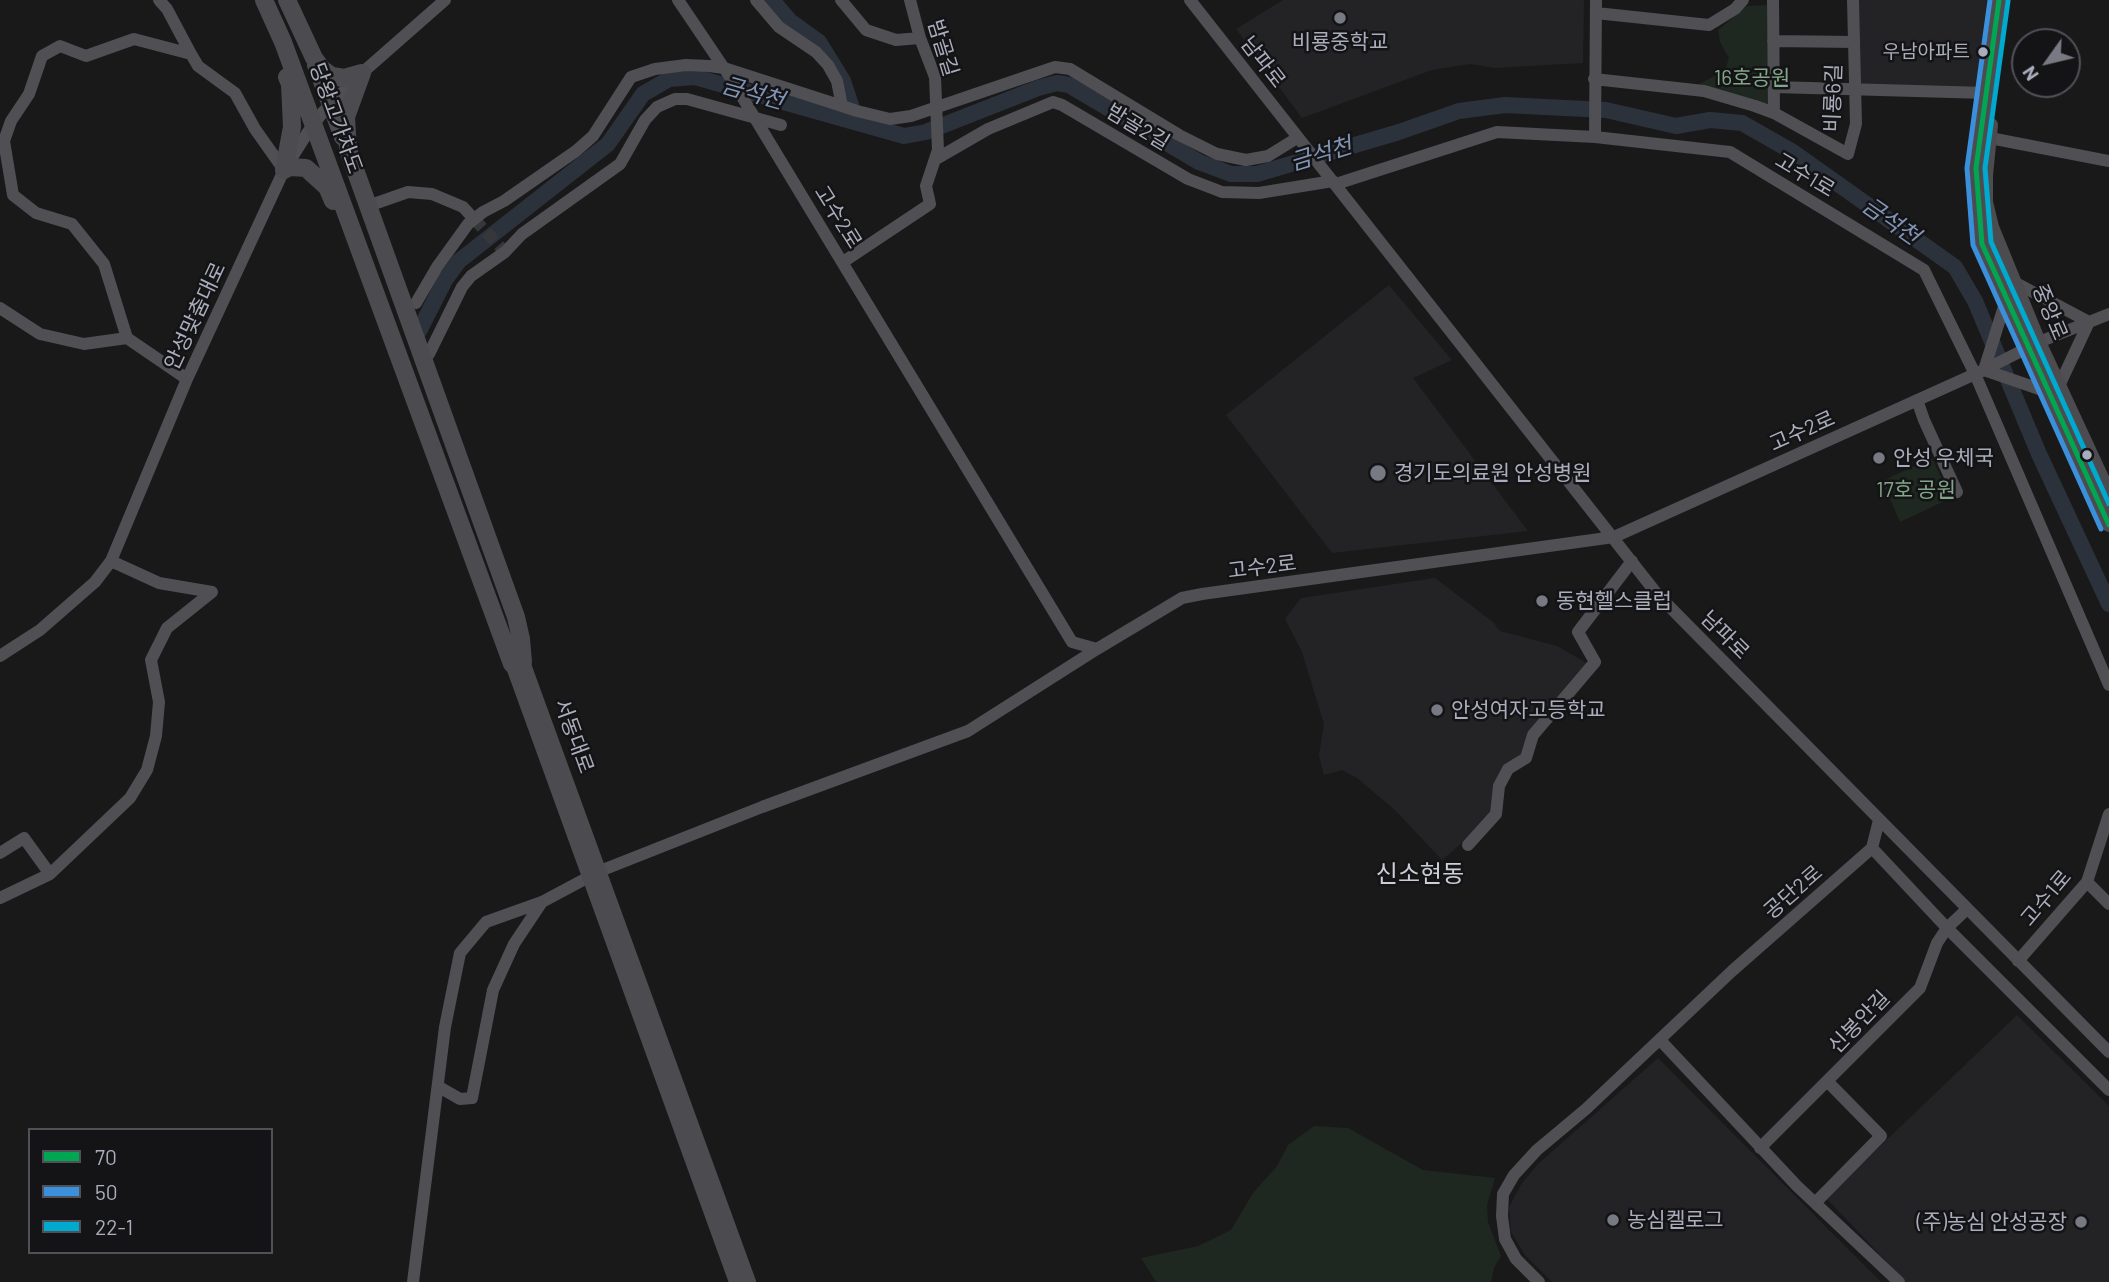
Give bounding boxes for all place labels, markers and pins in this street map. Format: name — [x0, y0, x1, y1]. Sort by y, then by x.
marker: 비룡중학교 — [1332, 10, 1348, 26]
place label: 비룡중학교 — [1292, 29, 1388, 55]
place label: 우남아파트 — [1883, 41, 1970, 63]
marker: 우남아파트 — [1976, 45, 1990, 59]
place label: 안성 우체국 — [1893, 445, 1994, 471]
unlabelled marker — [2080, 448, 2094, 462]
marker: 안성 우체국 — [1871, 450, 1887, 466]
place label: 경기도의료원 안성병원 — [1394, 460, 1591, 486]
marker: 경기도의료원 안성병원 — [1368, 463, 1388, 483]
place label: 동현헬스클럽 — [1556, 588, 1672, 614]
marker: 동현헬스클럽 — [1534, 593, 1550, 609]
place label: 안성여자고등학교 — [1451, 697, 1606, 723]
marker: 안성여자고등학교 — [1429, 702, 1445, 718]
place label: 농심켈로그 — [1627, 1207, 1724, 1233]
place label: (주)농심 안성공장 — [1917, 1209, 2067, 1235]
marker: 농심켈로그 — [1605, 1212, 1621, 1228]
marker: (주)농심 안성공장 — [2073, 1214, 2089, 1230]

